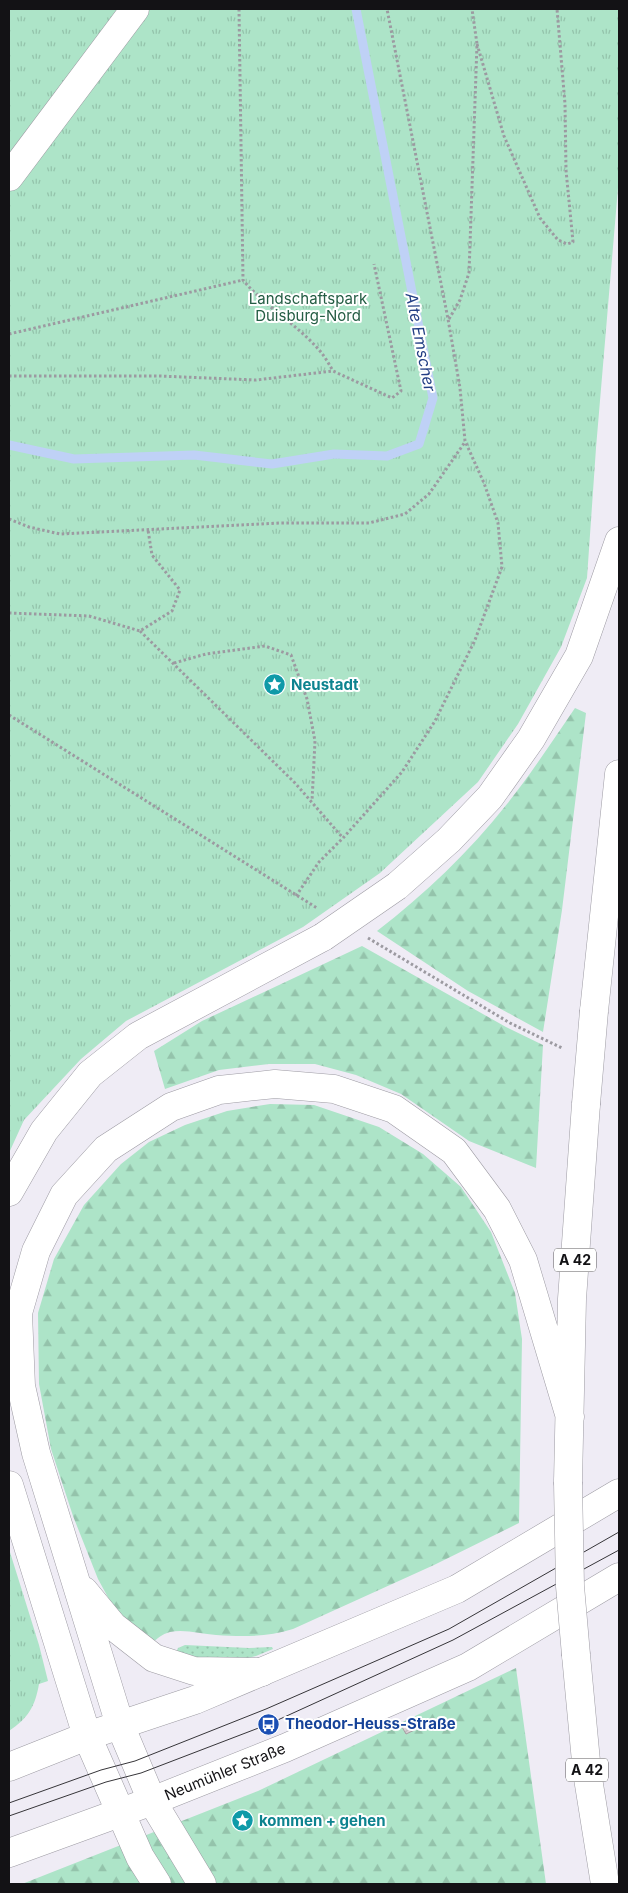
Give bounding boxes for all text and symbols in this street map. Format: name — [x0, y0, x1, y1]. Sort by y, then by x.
park label: Landschaftspark Duisburg-Nord — [249, 289, 368, 325]
water label: Alte Emscher — [401, 290, 441, 394]
place icon: Neustadt — [263, 673, 287, 697]
place label: Neustadt — [291, 675, 359, 694]
road number: A 42 — [554, 1248, 596, 1272]
bus stop icon: Theodor-Heuss-Straße — [257, 1712, 281, 1736]
place label: Theodor-Heuss-Straße — [285, 1714, 456, 1733]
street label: Neumühler Straße — [162, 1739, 288, 1804]
road number: A 42 — [566, 1758, 608, 1782]
place icon: kommen + gehen — [231, 1809, 255, 1833]
place label: kommen + gehen — [259, 1811, 386, 1830]

